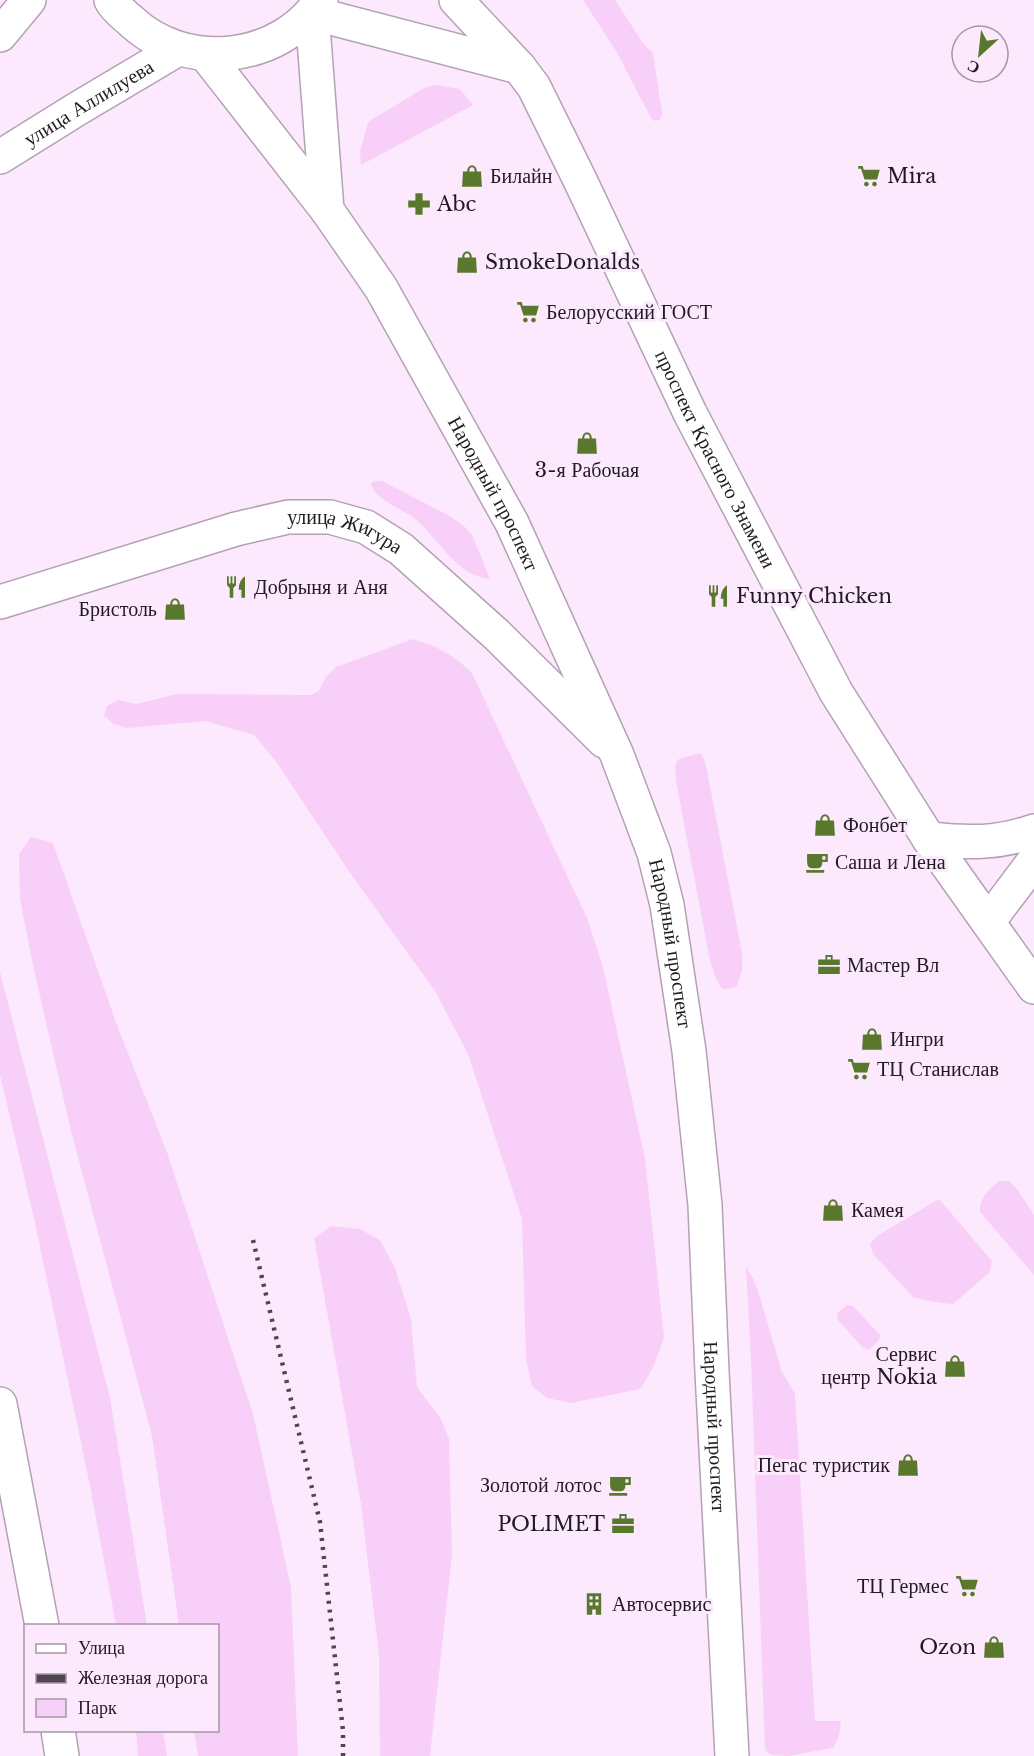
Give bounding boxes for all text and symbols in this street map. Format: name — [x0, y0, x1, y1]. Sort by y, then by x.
north arrow — [950, 24, 1010, 84]
street label: улица Аллилуева — [20, 54, 158, 151]
text: С — [963, 56, 983, 79]
shop icon: Билайн — [459, 163, 485, 189]
supermarket icon: Mira — [856, 163, 882, 189]
place label: Билайн — [490, 164, 553, 188]
place label: Mira — [887, 164, 937, 188]
pharmacy icon: Abc — [406, 191, 432, 217]
place label: Abc — [436, 192, 477, 216]
shop icon: SmokeDonalds — [454, 249, 480, 275]
place label: SmokeDonalds — [485, 250, 640, 274]
supermarket icon: Белорусский ГОСТ — [515, 299, 541, 325]
place label: Белорусский ГОСТ — [546, 300, 712, 324]
street label: проспект Красного Знамени — [650, 346, 781, 572]
street label: Народный проспект — [443, 412, 544, 575]
shop icon: 3-я Рабочая — [574, 430, 600, 456]
place label: 3-я Рабочая — [535, 458, 639, 482]
street label: улица Жигура — [287, 505, 407, 559]
restaurant icon: Добрыня и Аня — [223, 574, 249, 600]
place label: Добрыня и Аня — [254, 575, 388, 599]
restaurant icon: Funny Chicken — [705, 583, 731, 609]
place label: Funny Chicken — [736, 584, 892, 608]
shop icon: Бристоль — [162, 596, 188, 622]
place label: Бристоль — [79, 597, 157, 621]
shop icon: Фонбет — [812, 812, 838, 838]
place label: Фонбет — [843, 813, 907, 837]
cafe icon: Саша и Лена — [804, 849, 830, 875]
place label: Саша и Лена — [835, 850, 946, 874]
street label: Народный проспект — [644, 856, 697, 1030]
office icon: Мастер Вл — [816, 952, 842, 978]
place label: Мастер Вл — [847, 953, 939, 977]
shop icon: Ингри — [859, 1026, 885, 1052]
place label: Ингри — [890, 1027, 944, 1051]
supermarket icon: ТЦ Станислав — [846, 1056, 872, 1082]
place label: ТЦ Станислав — [877, 1057, 999, 1081]
shop icon: Камея — [820, 1197, 846, 1223]
place label: Камея — [851, 1198, 904, 1222]
street label: Народный проспект — [699, 1341, 731, 1513]
place label: Сервис центр Nokia — [821, 1342, 938, 1389]
shop icon: Сервис центр Nokia — [942, 1353, 968, 1379]
shop icon: Пегас туристик — [895, 1452, 921, 1478]
place label: Пегас туристик — [758, 1453, 890, 1477]
cafe icon: Золотой лотос — [607, 1472, 633, 1498]
place label: Золотой лотос — [480, 1473, 602, 1497]
office icon: POLIMET — [610, 1511, 636, 1537]
place label: POLIMET — [497, 1512, 605, 1536]
supermarket icon: ТЦ Гермес — [954, 1573, 980, 1599]
place label: ТЦ Гермес — [857, 1574, 949, 1598]
building icon: Автосервис — [581, 1591, 607, 1617]
place label: Автосервис — [612, 1592, 712, 1616]
legend — [24, 1624, 219, 1732]
shop icon: Ozon — [981, 1634, 1007, 1660]
place label: Ozon — [919, 1635, 976, 1659]
text: Улица — [78, 1637, 125, 1659]
text: Железная дорога — [78, 1667, 208, 1689]
text: Парк — [78, 1697, 117, 1719]

